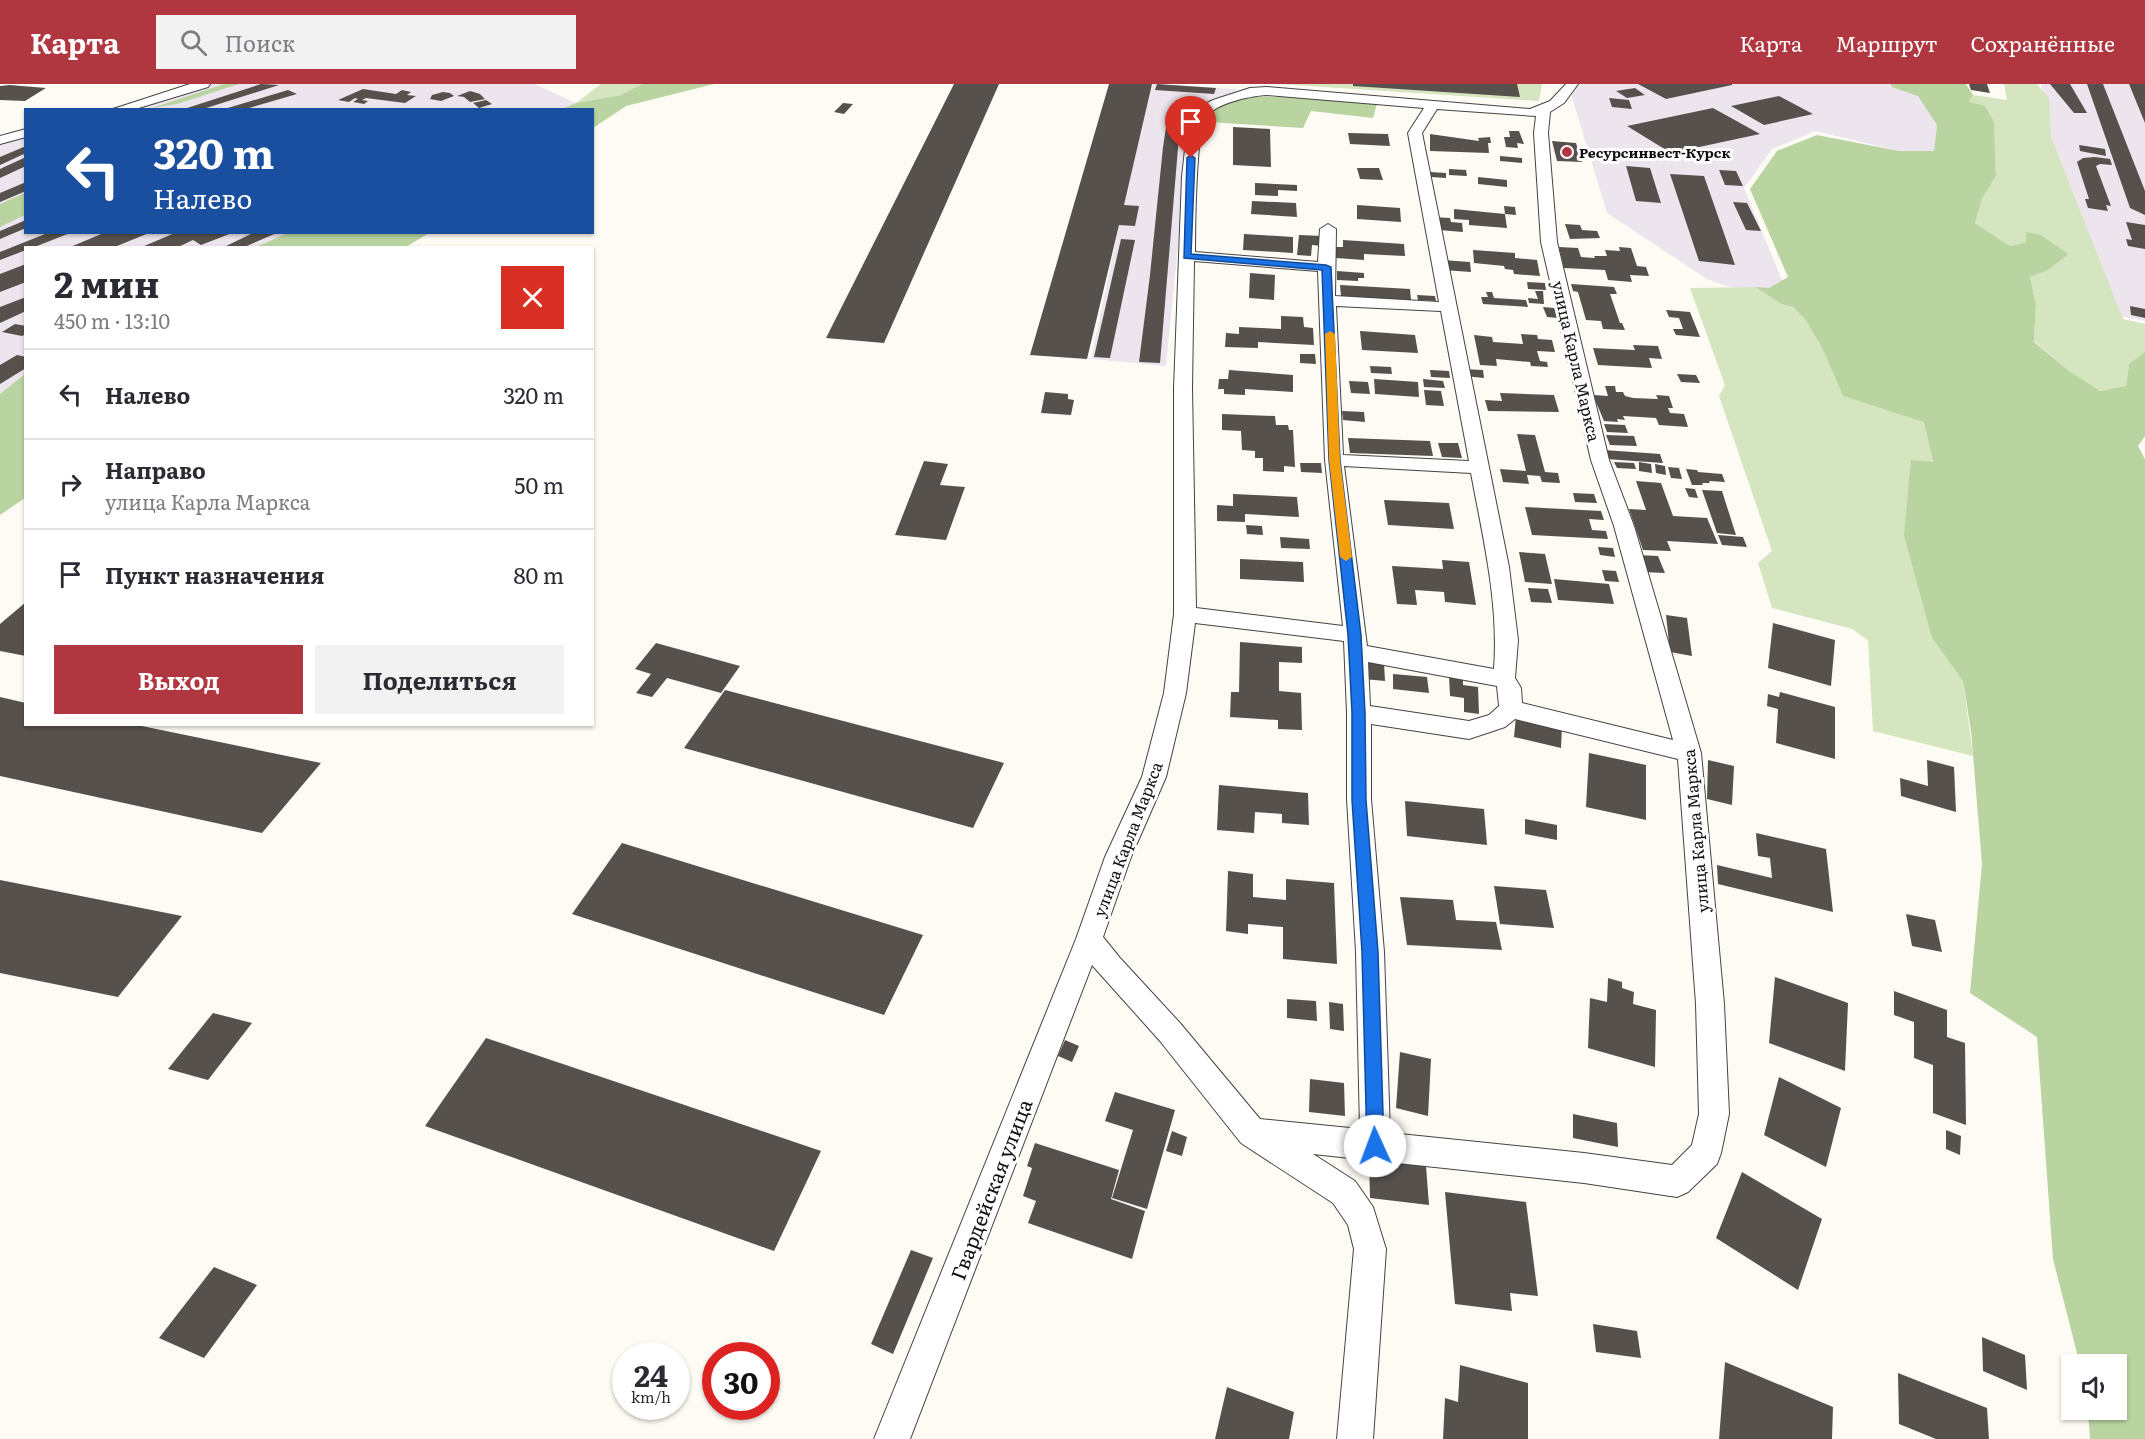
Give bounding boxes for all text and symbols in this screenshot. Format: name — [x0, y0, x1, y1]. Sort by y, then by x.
search box — [156, 15, 576, 69]
text: Карта — [30, 21, 120, 63]
icon: search — [177, 26, 210, 59]
text: Поиск — [225, 26, 295, 59]
text: Карта — [1739, 27, 1802, 58]
text: Маршрут — [1835, 27, 1937, 58]
text: Сохранённые — [1970, 27, 2115, 58]
pin — [1165, 96, 1216, 158]
icon: arrive — [1174, 105, 1207, 138]
text: 320 m — [153, 120, 274, 182]
icon: left — [54, 132, 132, 210]
place label: Ресурсинвест-Курск — [1579, 142, 1730, 162]
marker: Ресурсинвест-Курск — [1560, 145, 1574, 159]
text: Налево — [153, 177, 252, 217]
text: 2 мин — [54, 256, 160, 309]
button: close — [501, 266, 564, 329]
street label: улица Карла Маркса — [1547, 278, 1607, 444]
text: 450 m · 13:10 — [54, 305, 170, 335]
icon: left — [54, 378, 87, 411]
text: Налево — [105, 378, 190, 411]
text: 320 m — [503, 378, 564, 411]
text: Направо — [105, 453, 206, 486]
icon: right — [54, 468, 87, 501]
text: 50 m — [514, 468, 564, 501]
text: улица Карла Маркса — [105, 486, 310, 516]
icon: arrive — [54, 558, 87, 591]
text: Пункт назначения — [105, 558, 324, 591]
text: 80 m — [513, 558, 564, 591]
button: Выход — [54, 645, 303, 714]
button: Поделиться — [315, 645, 564, 714]
street label: улица Карла Маркса — [1676, 748, 1714, 914]
street label: улица Карла Маркса — [1086, 758, 1168, 920]
street label: Гвардейская улица — [942, 1094, 1038, 1284]
position arrow — [1343, 1114, 1407, 1178]
speed limit sign: 30 — [702, 1342, 780, 1420]
text: 24 — [634, 1352, 668, 1396]
map controls — [2061, 1354, 2127, 1420]
button: sound — [2061, 1354, 2127, 1420]
text: km/h — [631, 1385, 671, 1408]

